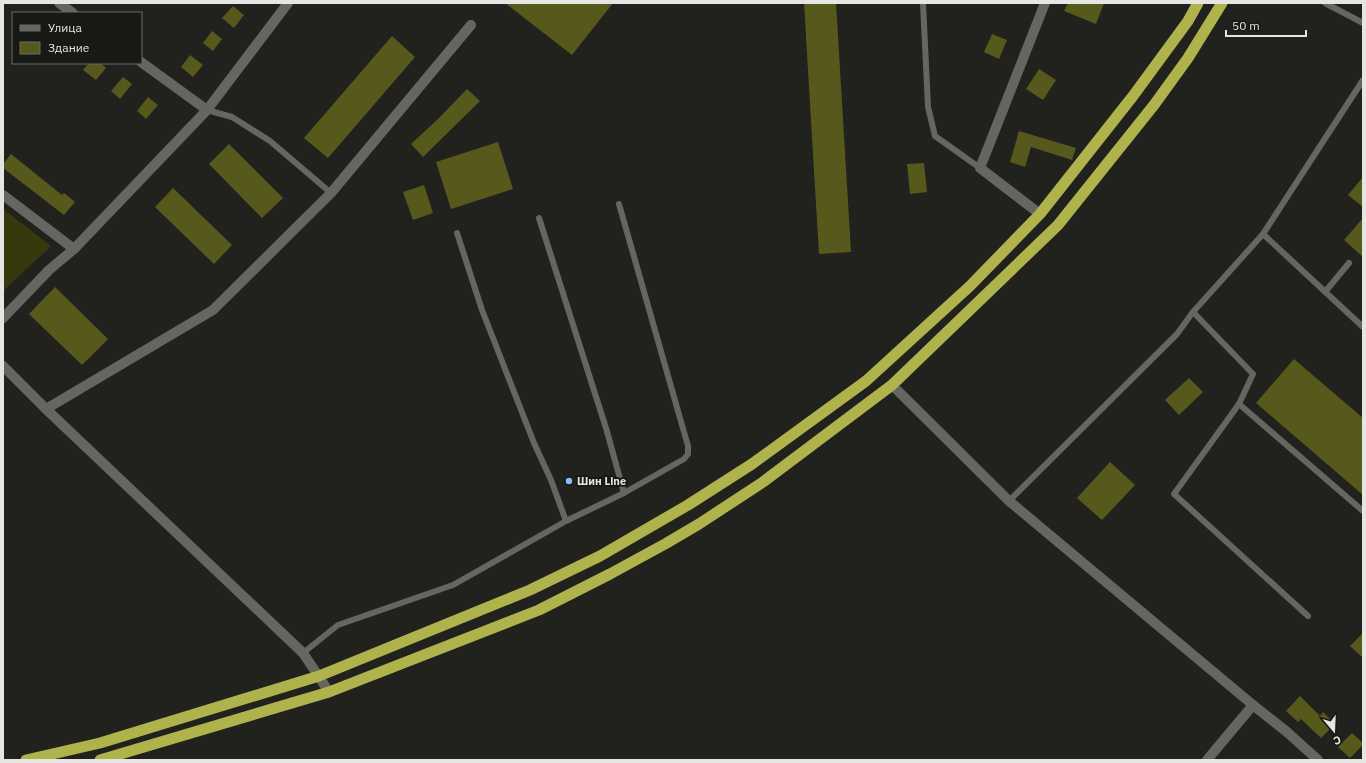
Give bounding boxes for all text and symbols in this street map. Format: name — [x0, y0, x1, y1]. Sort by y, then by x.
legend — [12, 12, 142, 64]
scale bar — [1226, 12, 1306, 38]
text: 50 m — [1232, 18, 1260, 33]
text: Улица — [48, 20, 82, 35]
text: Здание — [48, 40, 90, 55]
place label: Шин Line — [577, 474, 626, 488]
marker: Шин Line — [564, 476, 574, 486]
north arrow — [1314, 711, 1354, 751]
text: С — [1332, 733, 1343, 748]

